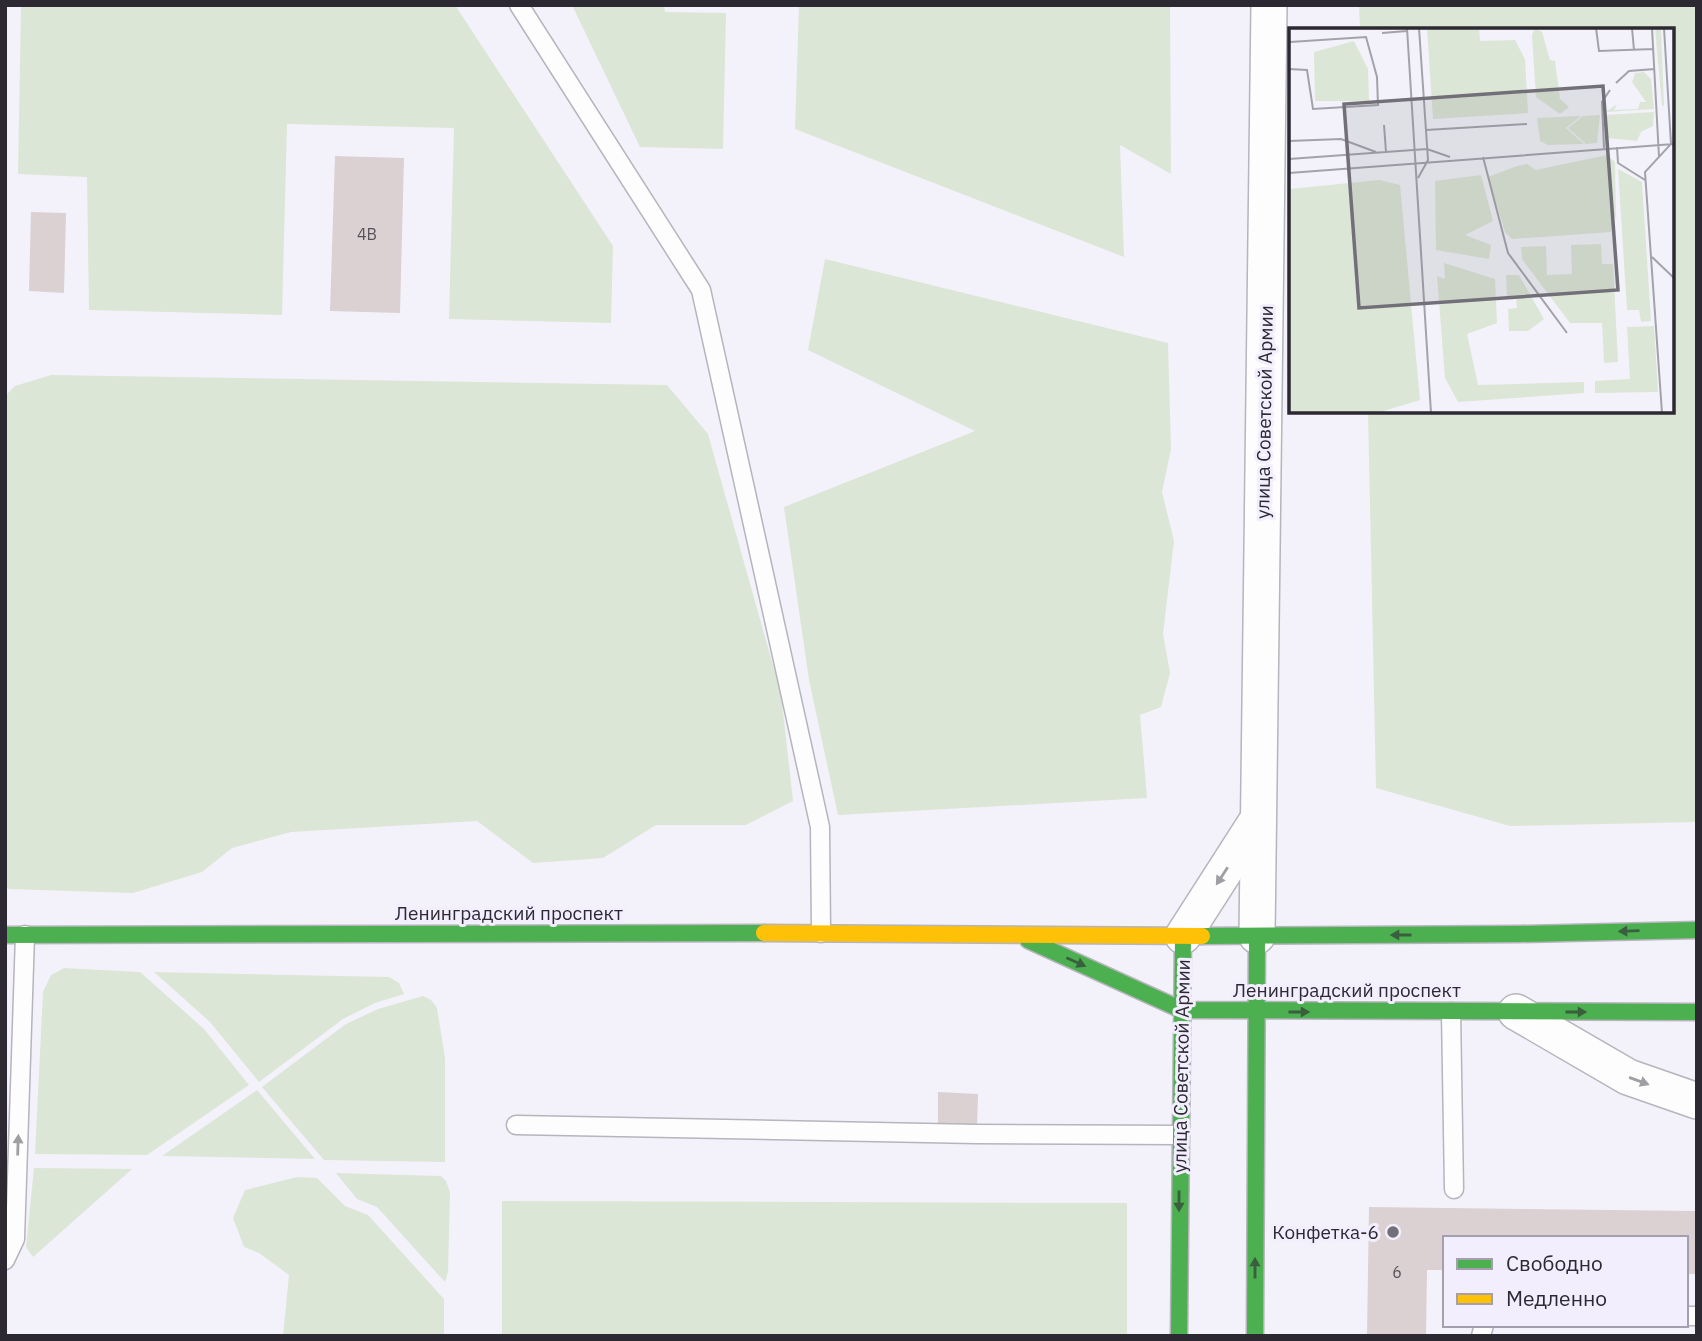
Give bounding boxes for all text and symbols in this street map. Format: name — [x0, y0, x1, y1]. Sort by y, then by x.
inset map — [1289, 28, 1674, 413]
house number: 4В — [357, 224, 377, 244]
street label: улица Советской Армии — [1250, 305, 1278, 519]
one-way arrow — [1215, 866, 1228, 886]
street label: Ленинградский проспект — [395, 901, 623, 925]
one-way arrow — [1617, 926, 1639, 937]
one-way arrow — [1390, 929, 1412, 941]
one-way arrow — [1066, 956, 1086, 968]
street label: улица Советской Армии — [1167, 959, 1195, 1173]
street label: Ленинградский проспект — [1233, 978, 1461, 1002]
one-way arrow — [1288, 1006, 1310, 1018]
one-way arrow — [1565, 1006, 1587, 1018]
one-way arrow — [1629, 1076, 1650, 1087]
one-way arrow — [13, 1134, 24, 1156]
one-way arrow — [1174, 1190, 1185, 1212]
place label: Конфетка-6 — [1272, 1220, 1379, 1244]
marker: Конфетка-6 — [1385, 1224, 1401, 1240]
legend — [1443, 1236, 1688, 1327]
text: Свободно — [1506, 1249, 1603, 1277]
one-way arrow — [1249, 1256, 1261, 1278]
house number: 6 — [1392, 1262, 1402, 1282]
text: Медленно — [1506, 1284, 1607, 1312]

